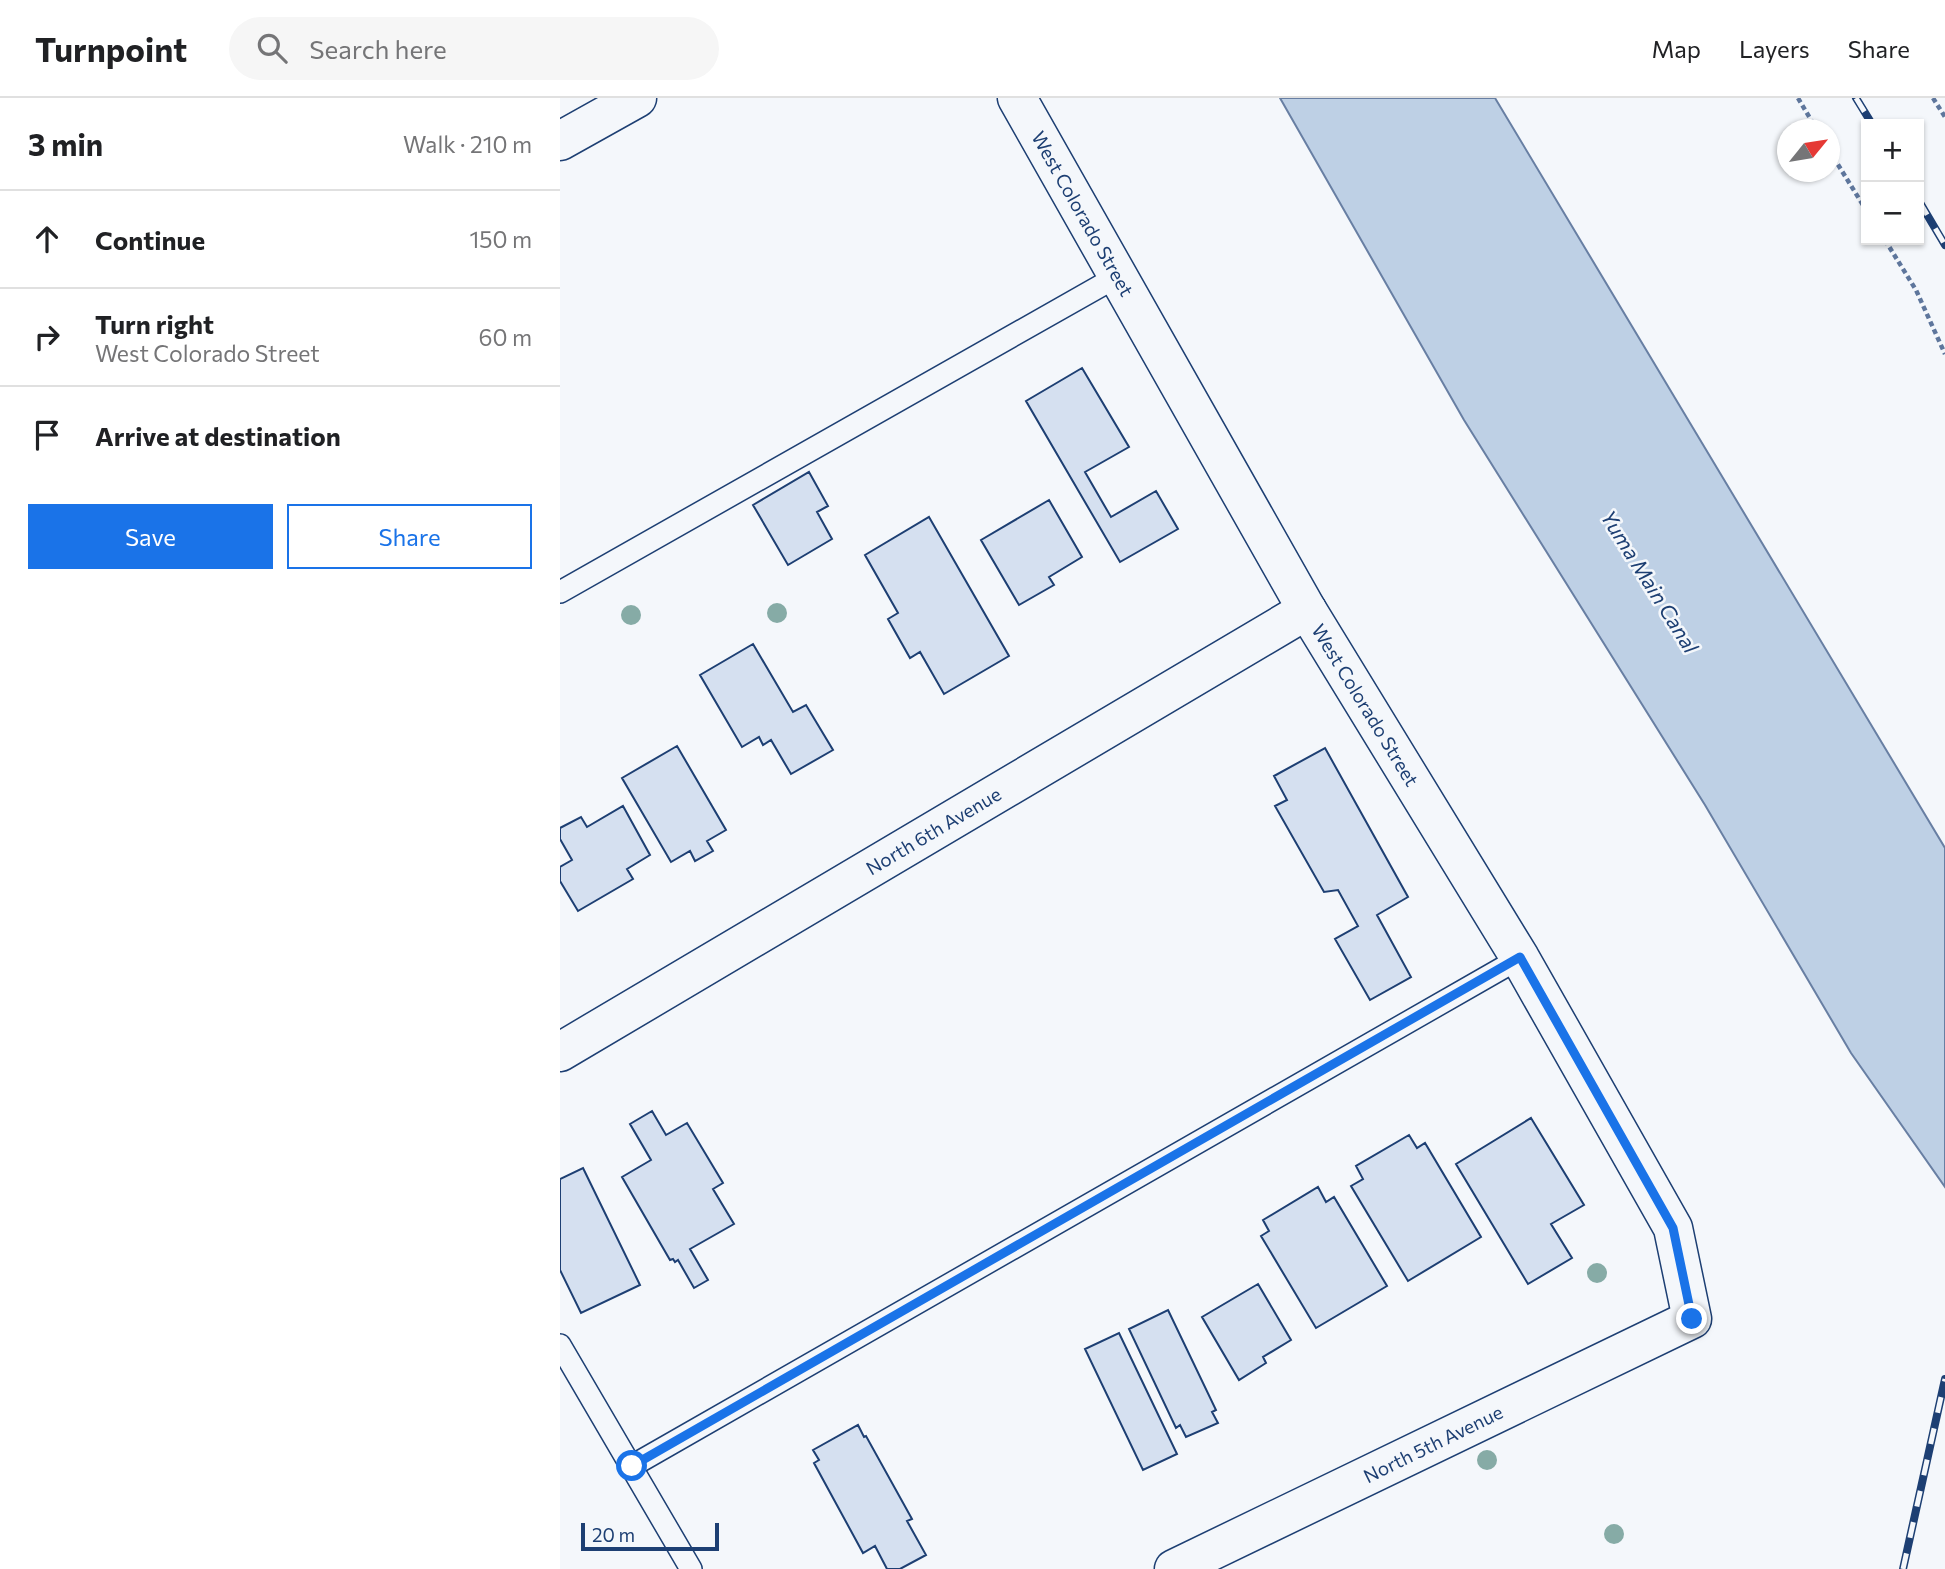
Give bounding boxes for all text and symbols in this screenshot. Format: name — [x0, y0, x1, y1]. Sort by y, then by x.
search box — [229, 17, 719, 80]
text: Turnpoint — [35, 28, 187, 69]
icon: search — [253, 29, 291, 67]
text: Search here — [309, 33, 447, 64]
text: Map — [1652, 34, 1701, 63]
text: Layers — [1739, 34, 1810, 63]
text: Share — [1848, 34, 1910, 63]
north arrow — [1777, 119, 1840, 182]
map controls — [1861, 119, 1924, 245]
button: + — [1861, 119, 1924, 182]
text: 3 min — [28, 125, 103, 162]
street label: West Colorado Street — [1027, 127, 1139, 300]
text: Walk · 210 m — [403, 130, 532, 158]
button: − — [1861, 182, 1924, 245]
icon: ahead — [28, 220, 66, 258]
text: Continue — [95, 224, 205, 255]
text: 150 m — [469, 225, 532, 253]
text: Turn right — [95, 308, 214, 339]
icon: right — [28, 318, 66, 356]
text: 60 m — [479, 323, 532, 351]
text: West Colorado Street — [95, 339, 320, 367]
icon: arrive — [28, 416, 66, 454]
text: Arrive at destination — [95, 420, 341, 451]
button: Save — [28, 504, 273, 569]
button: Share — [287, 504, 532, 569]
water label: Yuma Main Canal — [1596, 505, 1705, 658]
street label: West Colorado Street — [1307, 620, 1424, 790]
street label: North 6th Avenue — [862, 782, 1005, 879]
route end — [1676, 1303, 1707, 1334]
street label: North 5th Avenue — [1359, 1400, 1506, 1487]
route start — [616, 1450, 647, 1481]
scale bar — [581, 1520, 719, 1552]
text: 20 m — [592, 1523, 635, 1546]

